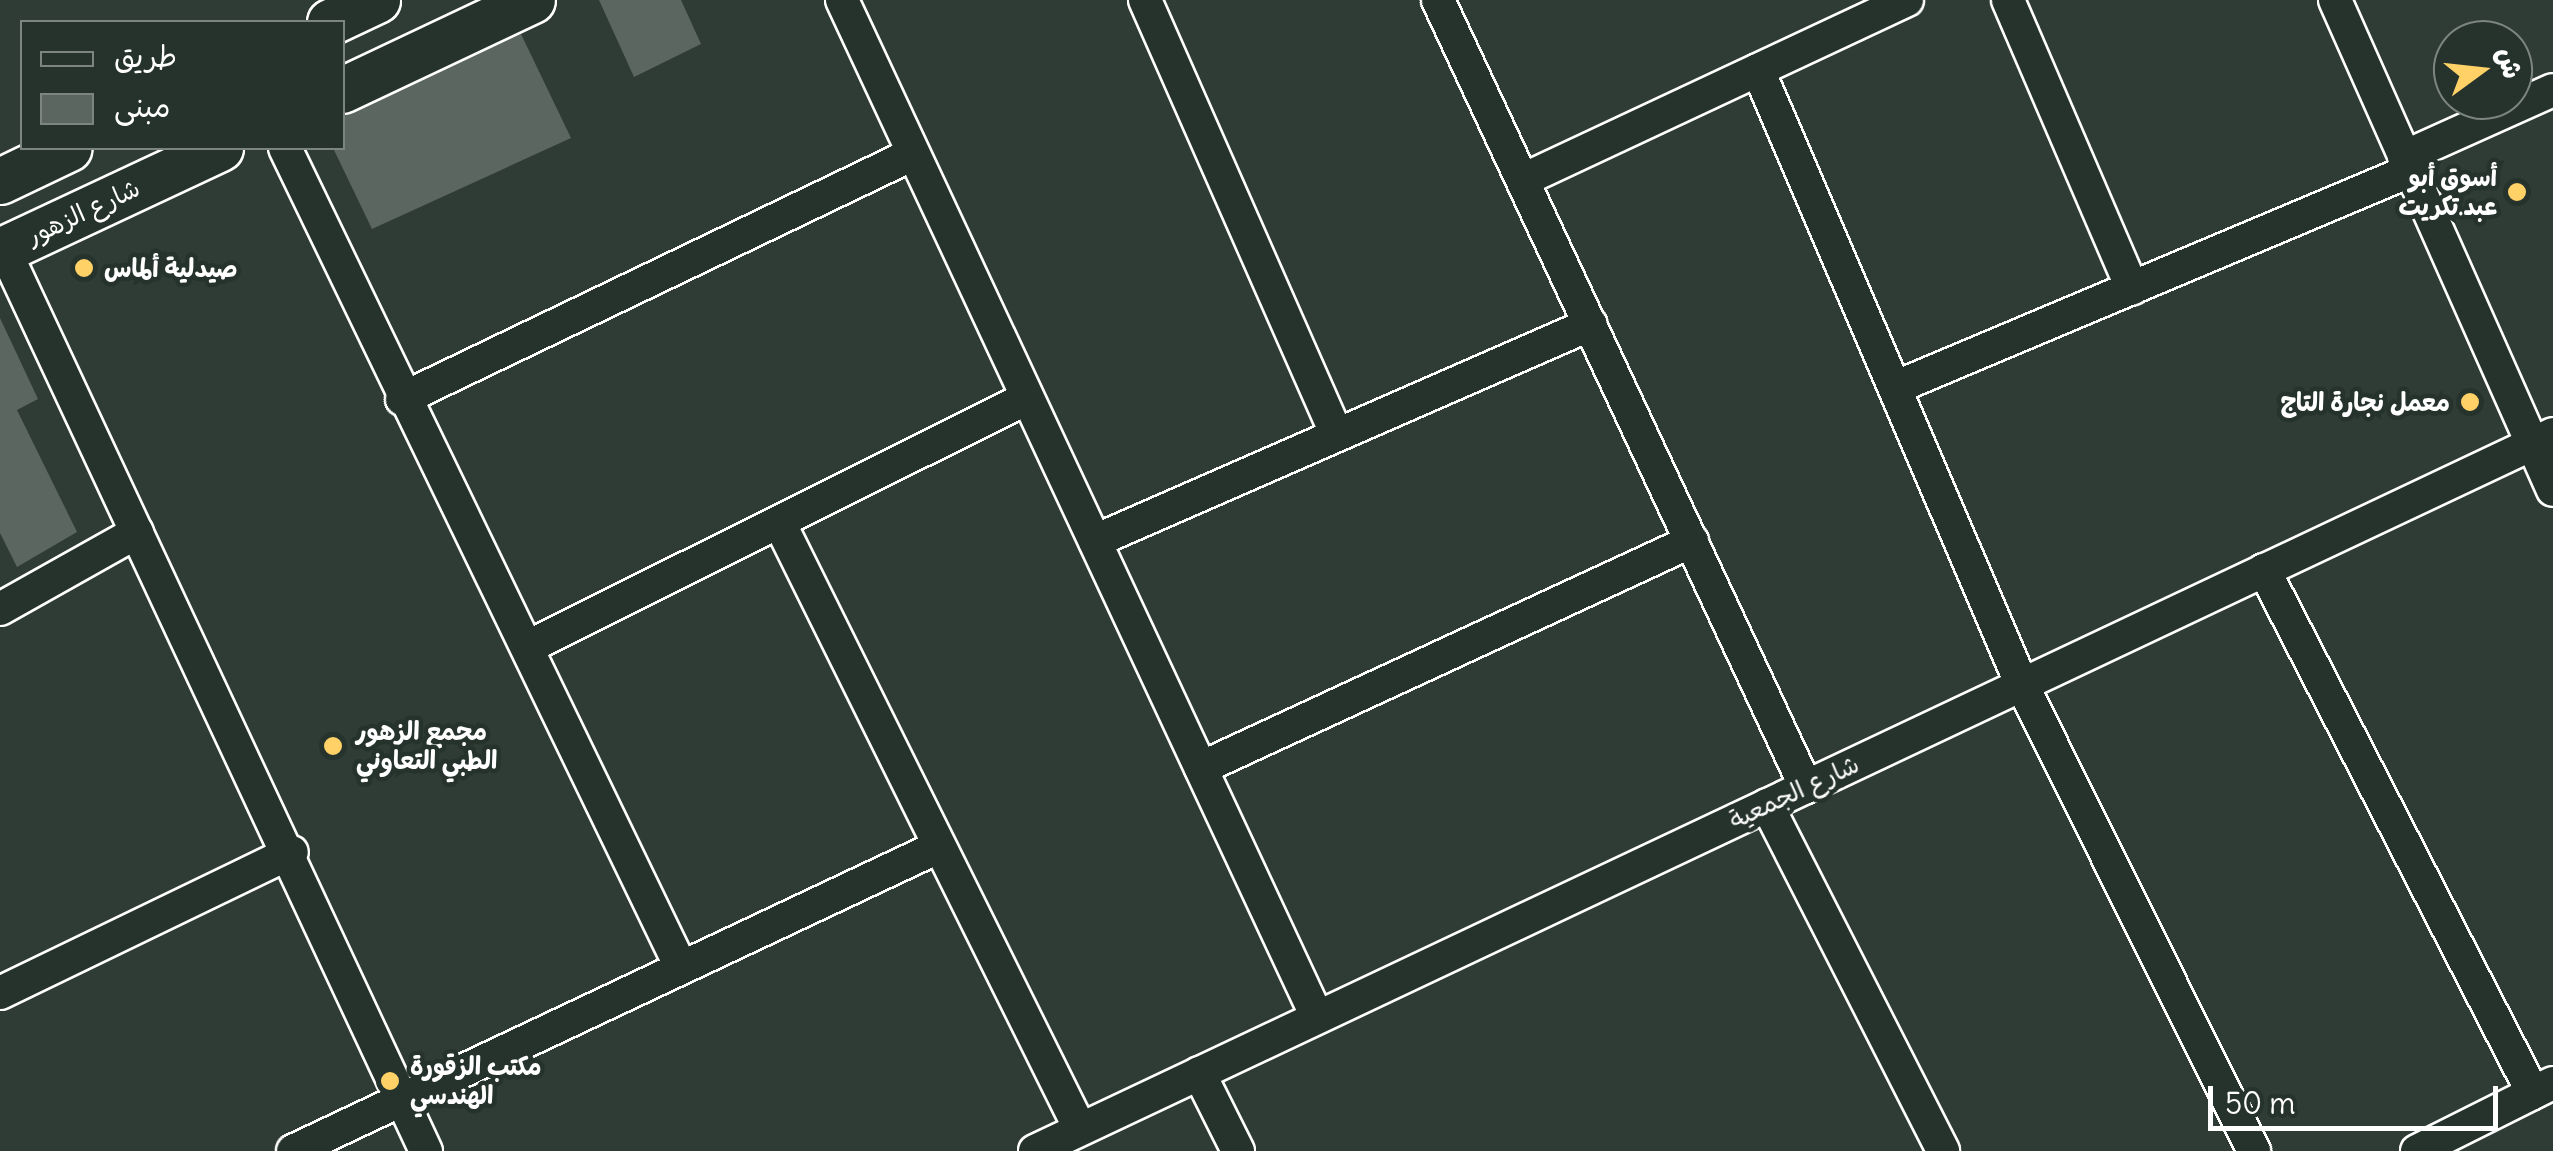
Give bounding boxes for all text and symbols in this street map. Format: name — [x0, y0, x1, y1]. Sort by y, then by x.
legend — [20, 20, 345, 150]
north arrow — [2433, 20, 2533, 120]
text: طريق — [114, 37, 177, 75]
text: ش — [2489, 43, 2531, 82]
text: مبنى — [114, 87, 170, 125]
place label: أسوق أبو عبد.تكريت — [2399, 163, 2497, 222]
street label: شارع الزهور — [22, 173, 144, 251]
marker: أسوق أبو عبد.تكريت — [2506, 181, 2528, 203]
place label: صيدلية ألماس — [104, 253, 238, 283]
marker: صيدلية ألماس — [73, 257, 95, 279]
place label: معمل نجارة التاج — [2280, 387, 2450, 417]
marker: معمل نجارة التاج — [2459, 391, 2481, 413]
place label: مجمع الزهور الطبي التعاوني — [356, 717, 497, 776]
marker: مجمع الزهور الطبي التعاوني — [320, 733, 346, 759]
street label: شارع الجمعية — [1724, 749, 1864, 835]
place label: مكتب الزقورة الهندسي — [410, 1052, 542, 1111]
scale bar — [2213, 1066, 2503, 1128]
marker: مكتب الزقورة الهندسي — [379, 1070, 401, 1092]
text: 50 m — [2225, 1084, 2295, 1122]

